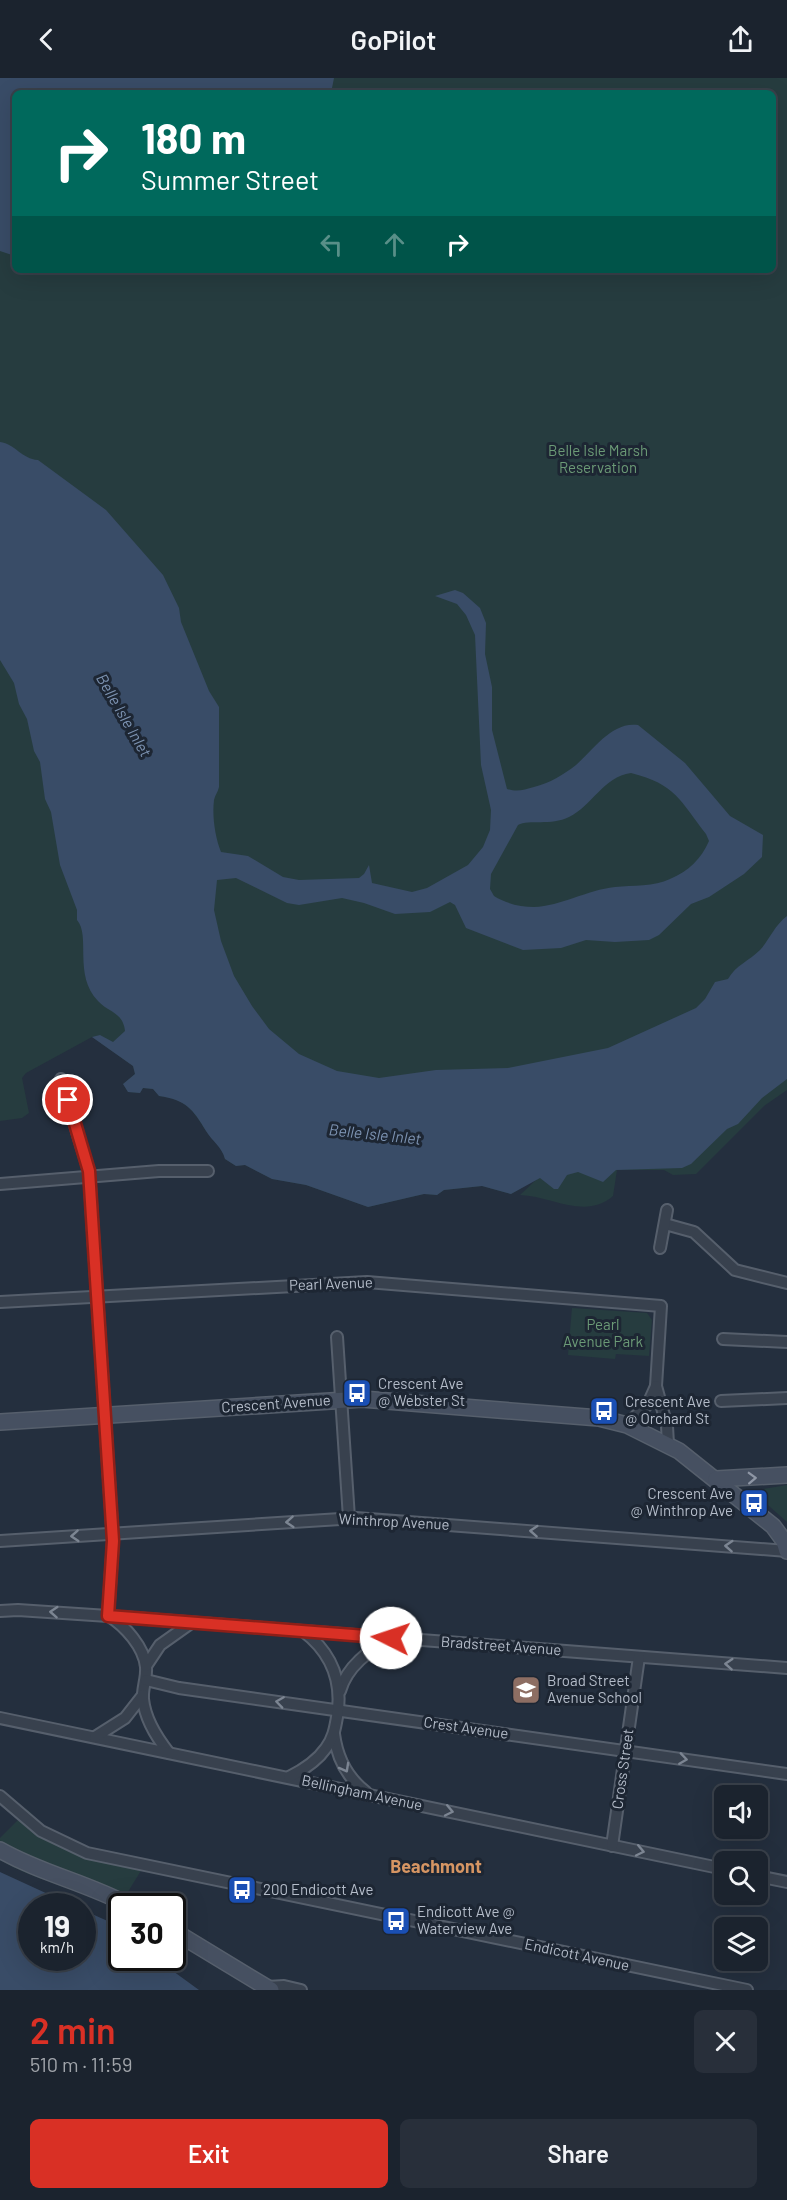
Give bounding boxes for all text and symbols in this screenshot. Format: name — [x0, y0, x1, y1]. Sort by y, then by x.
icon: back — [30, 23, 63, 56]
text: GoPilot — [351, 23, 436, 55]
icon: share — [724, 23, 757, 56]
text: 180 m — [141, 112, 246, 162]
icon: right — [42, 114, 120, 192]
text: Summer Street — [141, 163, 319, 195]
icon: left — [315, 228, 348, 261]
icon: ahead — [378, 228, 411, 261]
icon: right — [441, 228, 474, 261]
park label: Belle Isle Marsh Reservation — [548, 441, 648, 476]
water label: Belle Isle Inlet — [93, 670, 156, 760]
pin — [42, 1074, 93, 1125]
icon: arrive — [51, 1083, 84, 1116]
water label: Belle Isle Inlet — [328, 1119, 422, 1148]
street label: Pearl Avenue — [289, 1273, 373, 1293]
park label: Pearl Avenue Park — [563, 1315, 644, 1350]
place label: Crescent Ave @ Webster St — [378, 1374, 465, 1409]
bus stop icon: Crescent Ave @ Webster St — [341, 1377, 373, 1409]
street label: Crescent Avenue — [221, 1390, 331, 1416]
place label: Crescent Ave @ Orchard St — [625, 1392, 710, 1427]
bus stop icon: Crescent Ave @ Orchard St — [588, 1395, 620, 1427]
one-way arrow — [747, 1472, 756, 1485]
place label: Crescent Ave @ Winthrop Ave — [631, 1484, 733, 1519]
bus stop icon: Crescent Ave @ Winthrop Ave — [738, 1487, 770, 1519]
street label: Winthrop Avenue — [338, 1509, 450, 1533]
one-way arrow — [286, 1515, 295, 1528]
one-way arrow — [530, 1525, 539, 1538]
one-way arrow — [70, 1530, 79, 1543]
one-way arrow — [724, 1540, 733, 1553]
one-way arrow — [50, 1606, 59, 1619]
position arrow — [359, 1606, 423, 1670]
street label: Bradstreet Avenue — [440, 1632, 562, 1658]
one-way arrow — [724, 1657, 733, 1670]
place label: Broad Street Avenue School — [547, 1671, 642, 1706]
school or university icon: Broad Street Avenue School — [510, 1674, 542, 1706]
one-way arrow — [275, 1697, 285, 1709]
street label: Crest Avenue — [422, 1712, 510, 1742]
street label: Cross Street — [607, 1728, 637, 1810]
one-way arrow — [679, 1753, 688, 1765]
one-way arrow — [338, 1761, 349, 1772]
street label: Bellingham Avenue — [300, 1770, 424, 1814]
map controls — [714, 1785, 768, 1971]
button: sound — [714, 1785, 768, 1839]
one-way arrow — [444, 1804, 454, 1817]
one-way arrow — [635, 1844, 645, 1857]
button: search — [714, 1851, 768, 1905]
district label: Beachmont — [390, 1855, 482, 1877]
bus stop icon: 200 Endicott Ave — [226, 1874, 258, 1906]
place label: 200 Endicott Ave — [263, 1880, 373, 1898]
speed limit sign: 30 — [108, 1893, 186, 1971]
place label: Endicott Ave @ Waterview Ave — [417, 1902, 515, 1937]
bus stop icon: Endicott Ave @ Waterview Ave — [380, 1905, 412, 1937]
text: 19 — [44, 1907, 70, 1943]
button: layers — [714, 1917, 768, 1971]
street label: Endicott Avenue — [523, 1934, 631, 1974]
text: km/h — [40, 1938, 74, 1956]
text: 2 min — [30, 2008, 116, 2051]
button: close — [694, 2010, 757, 2073]
text: 510 m · 11:59 — [30, 2052, 132, 2076]
button: Exit — [30, 2119, 388, 2188]
button: Share — [400, 2119, 757, 2188]

